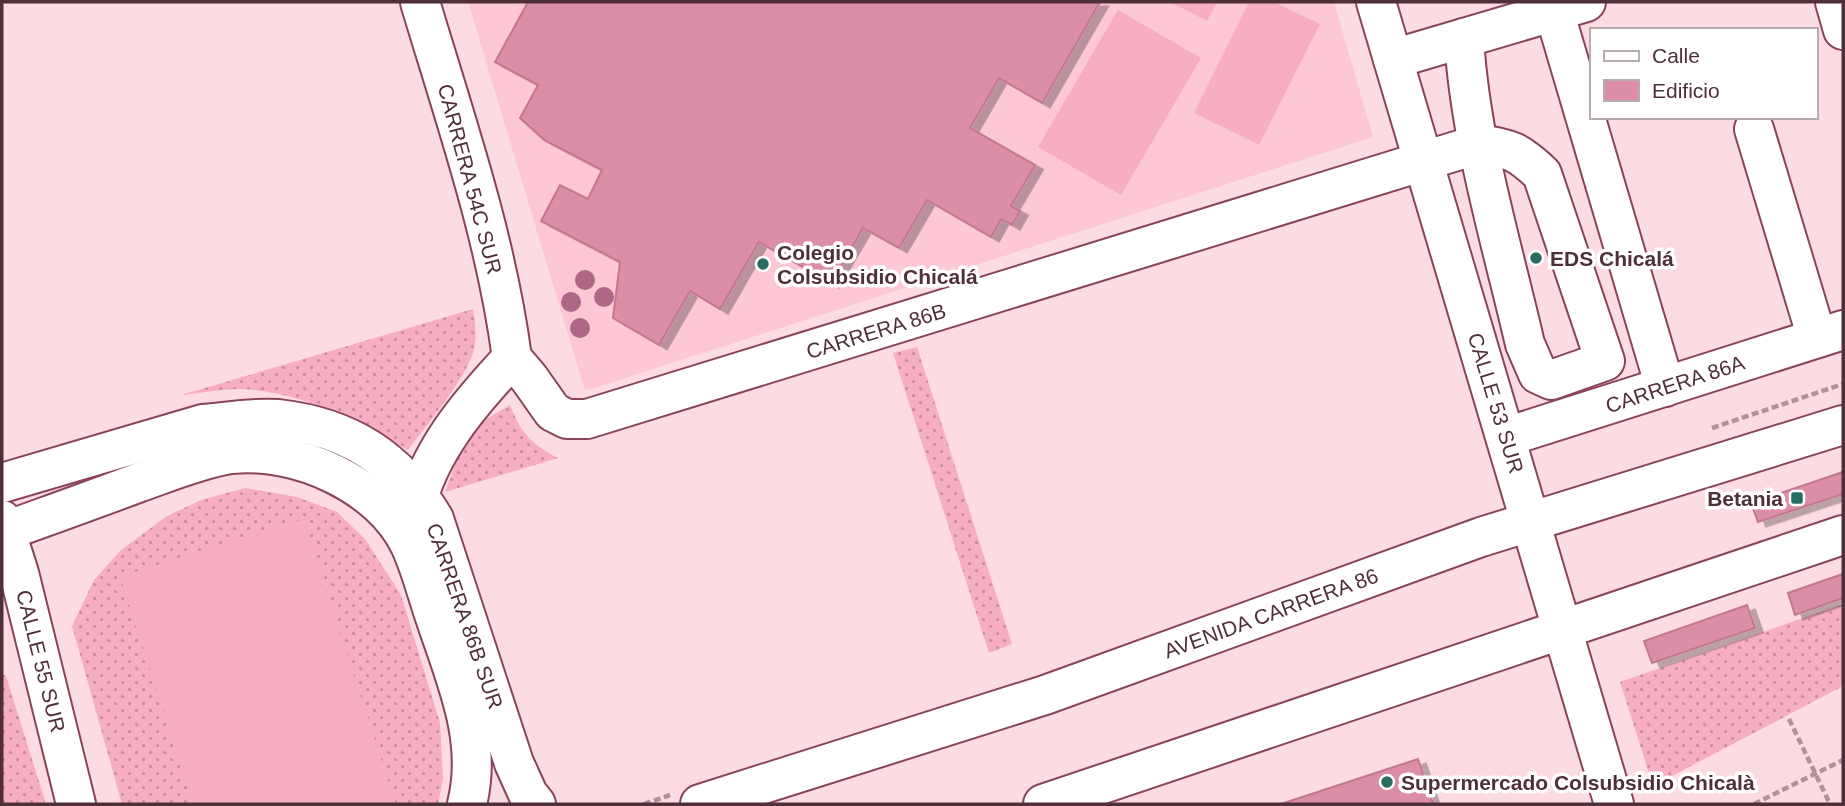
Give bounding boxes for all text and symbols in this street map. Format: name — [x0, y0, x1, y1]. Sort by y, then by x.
legend — [1590, 28, 1817, 119]
text: Calle — [1652, 44, 1700, 67]
text: Edificio — [1652, 79, 1720, 102]
street label: CARRERA 54C SUR — [434, 81, 506, 277]
place label: Colegio Colsubsidio Chicalá — [777, 241, 978, 288]
place label: EDS Chicalá — [1550, 247, 1674, 270]
marker: EDS Chicalá — [1528, 250, 1544, 266]
marker: Colegio Colsubsidio Chicalá — [755, 256, 771, 272]
street label: CARRERA 86B — [803, 299, 949, 363]
street label: CALLE 53 SUR — [1464, 330, 1528, 476]
street label: CARRERA 86A — [1603, 351, 1747, 417]
place label: Betania — [1707, 487, 1783, 510]
marker: Betania — [1789, 490, 1805, 506]
street label: CARRERA 86B SUR — [422, 520, 508, 712]
street label: AVENIDA CARRERA 86 — [1161, 564, 1381, 662]
street label: CALLE 55 SUR — [12, 587, 70, 735]
place label: Supermercado Colsubsidio Chicalà — [1401, 771, 1755, 794]
marker: Supermercado Colsubsidio Chicalà — [1379, 774, 1395, 790]

